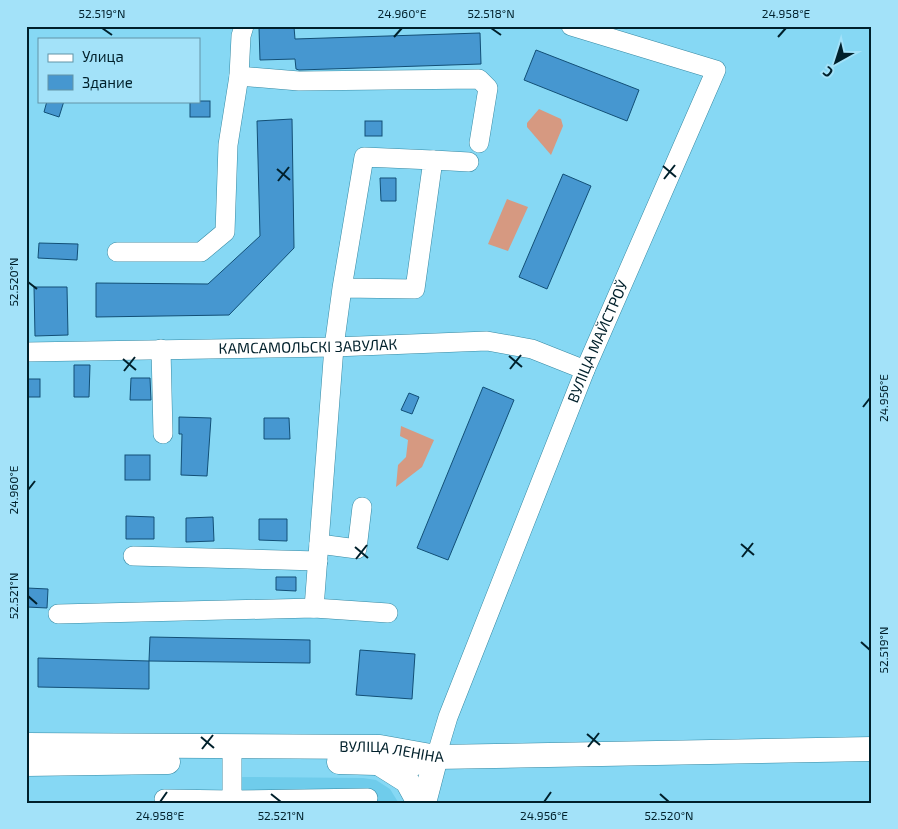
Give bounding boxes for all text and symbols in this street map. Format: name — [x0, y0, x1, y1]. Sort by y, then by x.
text: 52.519°N — [79, 6, 125, 20]
text: 24.960°E — [378, 6, 427, 20]
text: 52.518°N — [467, 6, 515, 20]
text: 24.958°E — [762, 6, 811, 20]
legend — [38, 38, 200, 102]
north arrow — [810, 38, 860, 88]
text: Улица — [82, 47, 124, 65]
text: С — [819, 63, 836, 82]
text: Здание — [82, 73, 133, 91]
text: 52.520°N — [6, 257, 20, 307]
street label: ВУЛІЦА МАЙСТРОЎ — [563, 277, 631, 405]
street label: КАМСАМОЛЬСКІ ЗАВУЛАК — [218, 335, 398, 357]
text: 24.956°E — [876, 374, 890, 422]
text: 24.960°E — [6, 465, 20, 514]
text: 52.521°N — [6, 573, 20, 619]
text: 52.519°N — [876, 627, 890, 673]
street label: ВУЛІЦА ЛЕНІНА — [339, 737, 445, 765]
text: 24.958°E — [136, 808, 185, 822]
text: 52.521°N — [258, 808, 304, 822]
text: 24.956°E — [520, 808, 568, 822]
text: 52.520°N — [644, 808, 694, 822]

